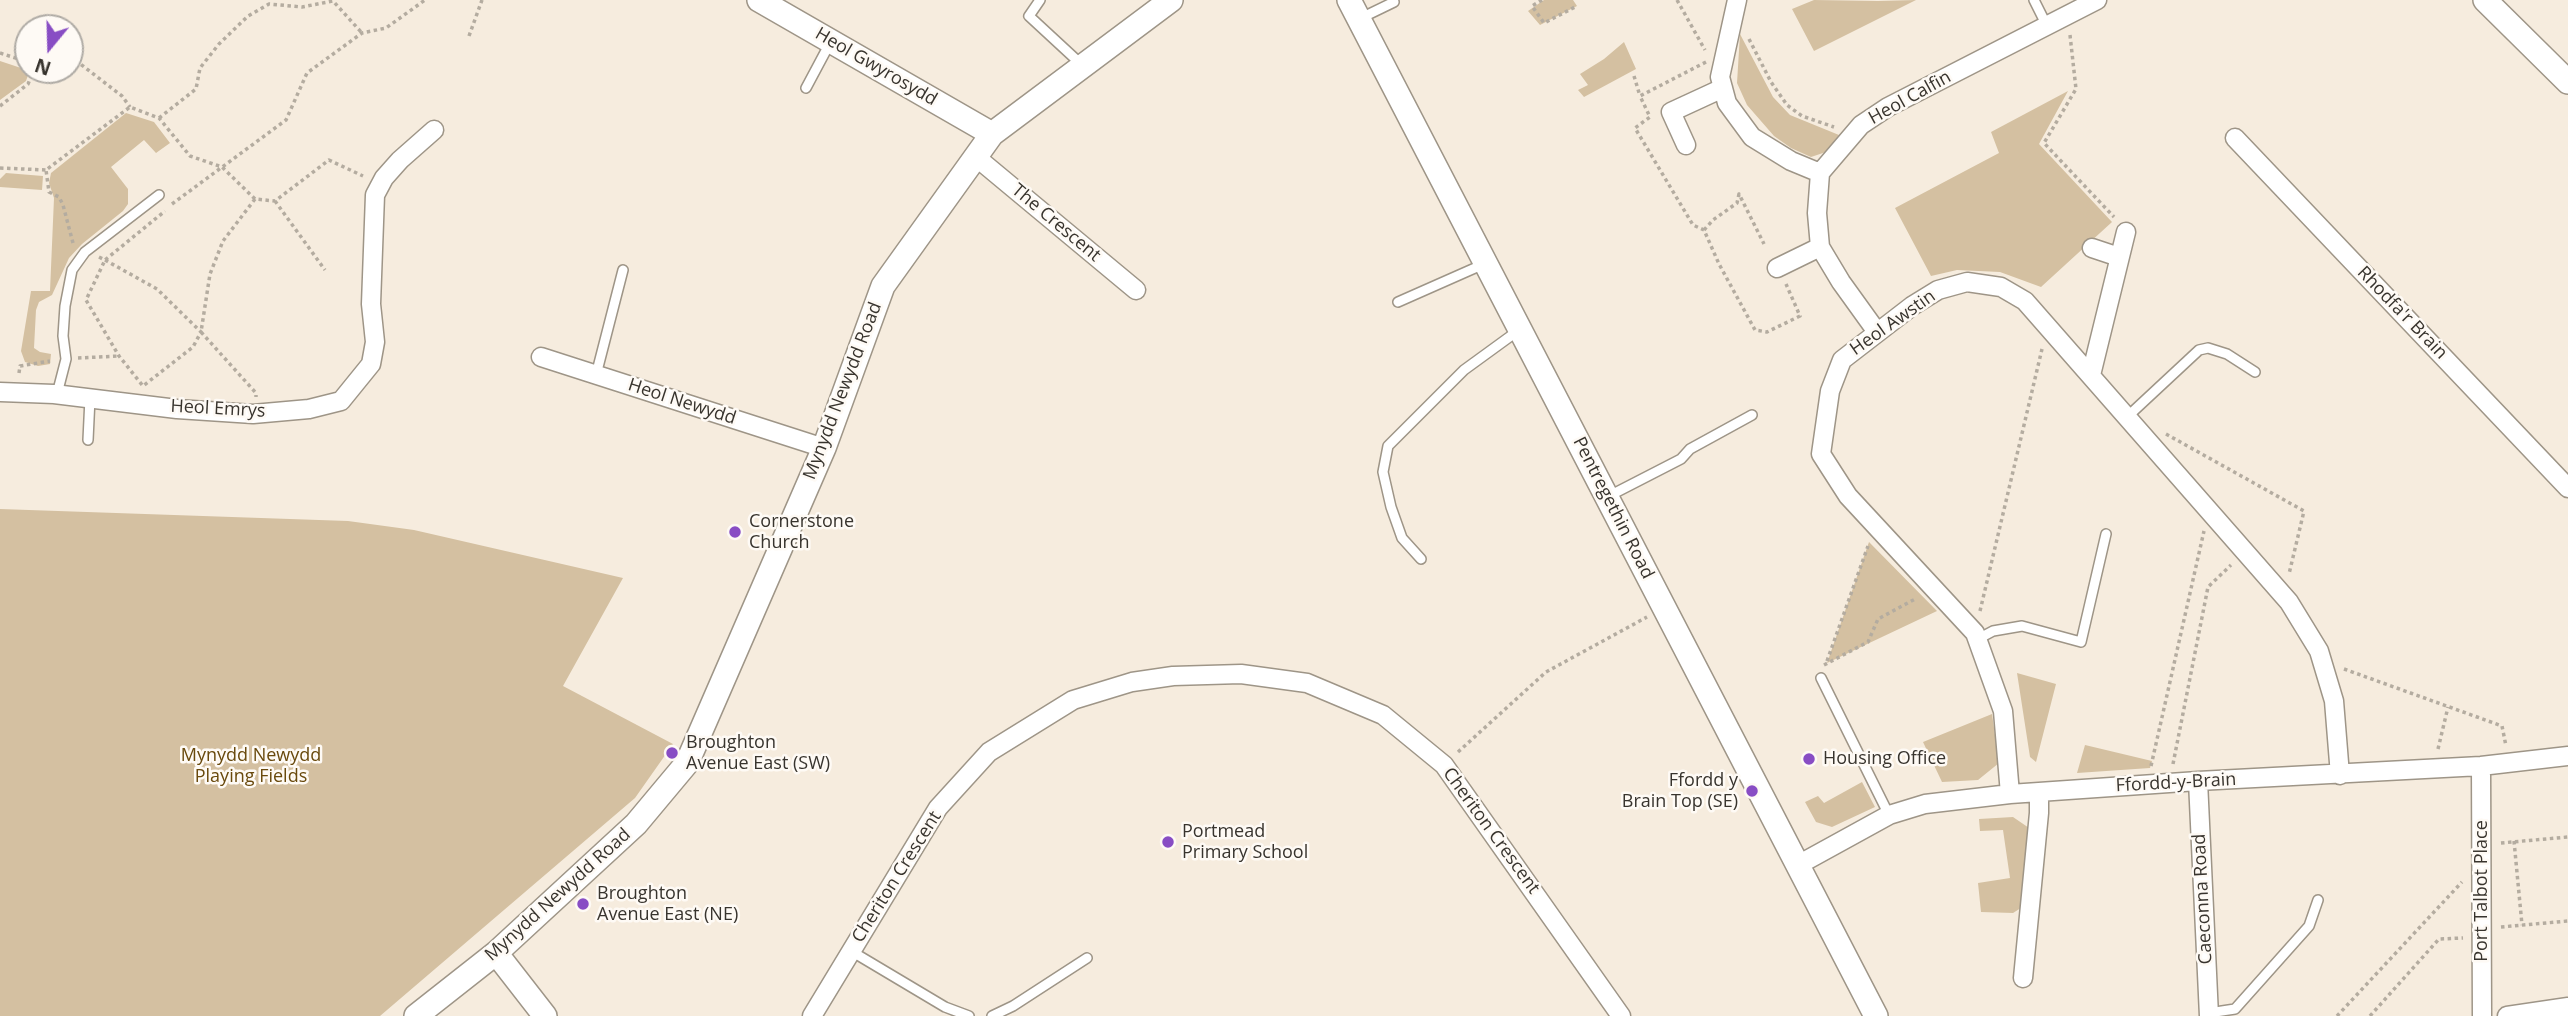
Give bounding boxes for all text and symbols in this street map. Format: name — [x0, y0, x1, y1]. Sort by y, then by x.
north arrow — [14, 14, 84, 84]
street label: Heol Gwyrosydd — [811, 23, 941, 111]
text: N — [31, 52, 54, 82]
street label: Heol Calfin — [1865, 67, 1955, 129]
street label: The Crescent — [1007, 180, 1105, 266]
street label: Rhodfa'r Brain — [2352, 262, 2452, 364]
street label: Heol Awstin — [1846, 286, 1940, 360]
street label: Mynydd Newydd Road — [799, 299, 887, 483]
street label: Heol Newydd — [625, 374, 739, 430]
street label: Heol Emrys — [170, 396, 266, 422]
street label: Pentregethin Road — [1568, 433, 1658, 583]
place label: Cornerstone Church — [749, 511, 854, 554]
marker: Cornerstone Church — [727, 524, 743, 540]
place label: Broughton Avenue East (SW) — [686, 732, 830, 774]
park label: Mynydd Newydd Playing Fields — [181, 745, 321, 788]
marker: Broughton Avenue East (SW) — [664, 745, 680, 761]
place label: Housing Office — [1823, 748, 1946, 770]
marker: Housing Office — [1801, 751, 1817, 767]
street label: Cheriton Crescent — [1438, 764, 1544, 898]
street label: Ffordd-y-Brain — [2115, 769, 2237, 797]
place label: Ffordd y Brain Top (SE) — [1622, 770, 1738, 812]
marker: Ffordd y Brain Top (SE) — [1744, 783, 1760, 799]
street label: Cheriton Crescent — [848, 807, 946, 947]
street label: Port Talbot Place — [2471, 820, 2493, 962]
place label: Portmead Primary School — [1182, 821, 1308, 864]
street label: Mynydd Newydd Road — [481, 824, 635, 966]
street label: Caeconna Road — [2189, 833, 2217, 965]
marker: Portmead Primary School — [1160, 834, 1176, 850]
place label: Broughton Avenue East (NE) — [597, 883, 738, 926]
marker: Broughton Avenue East (NE) — [575, 896, 591, 912]

